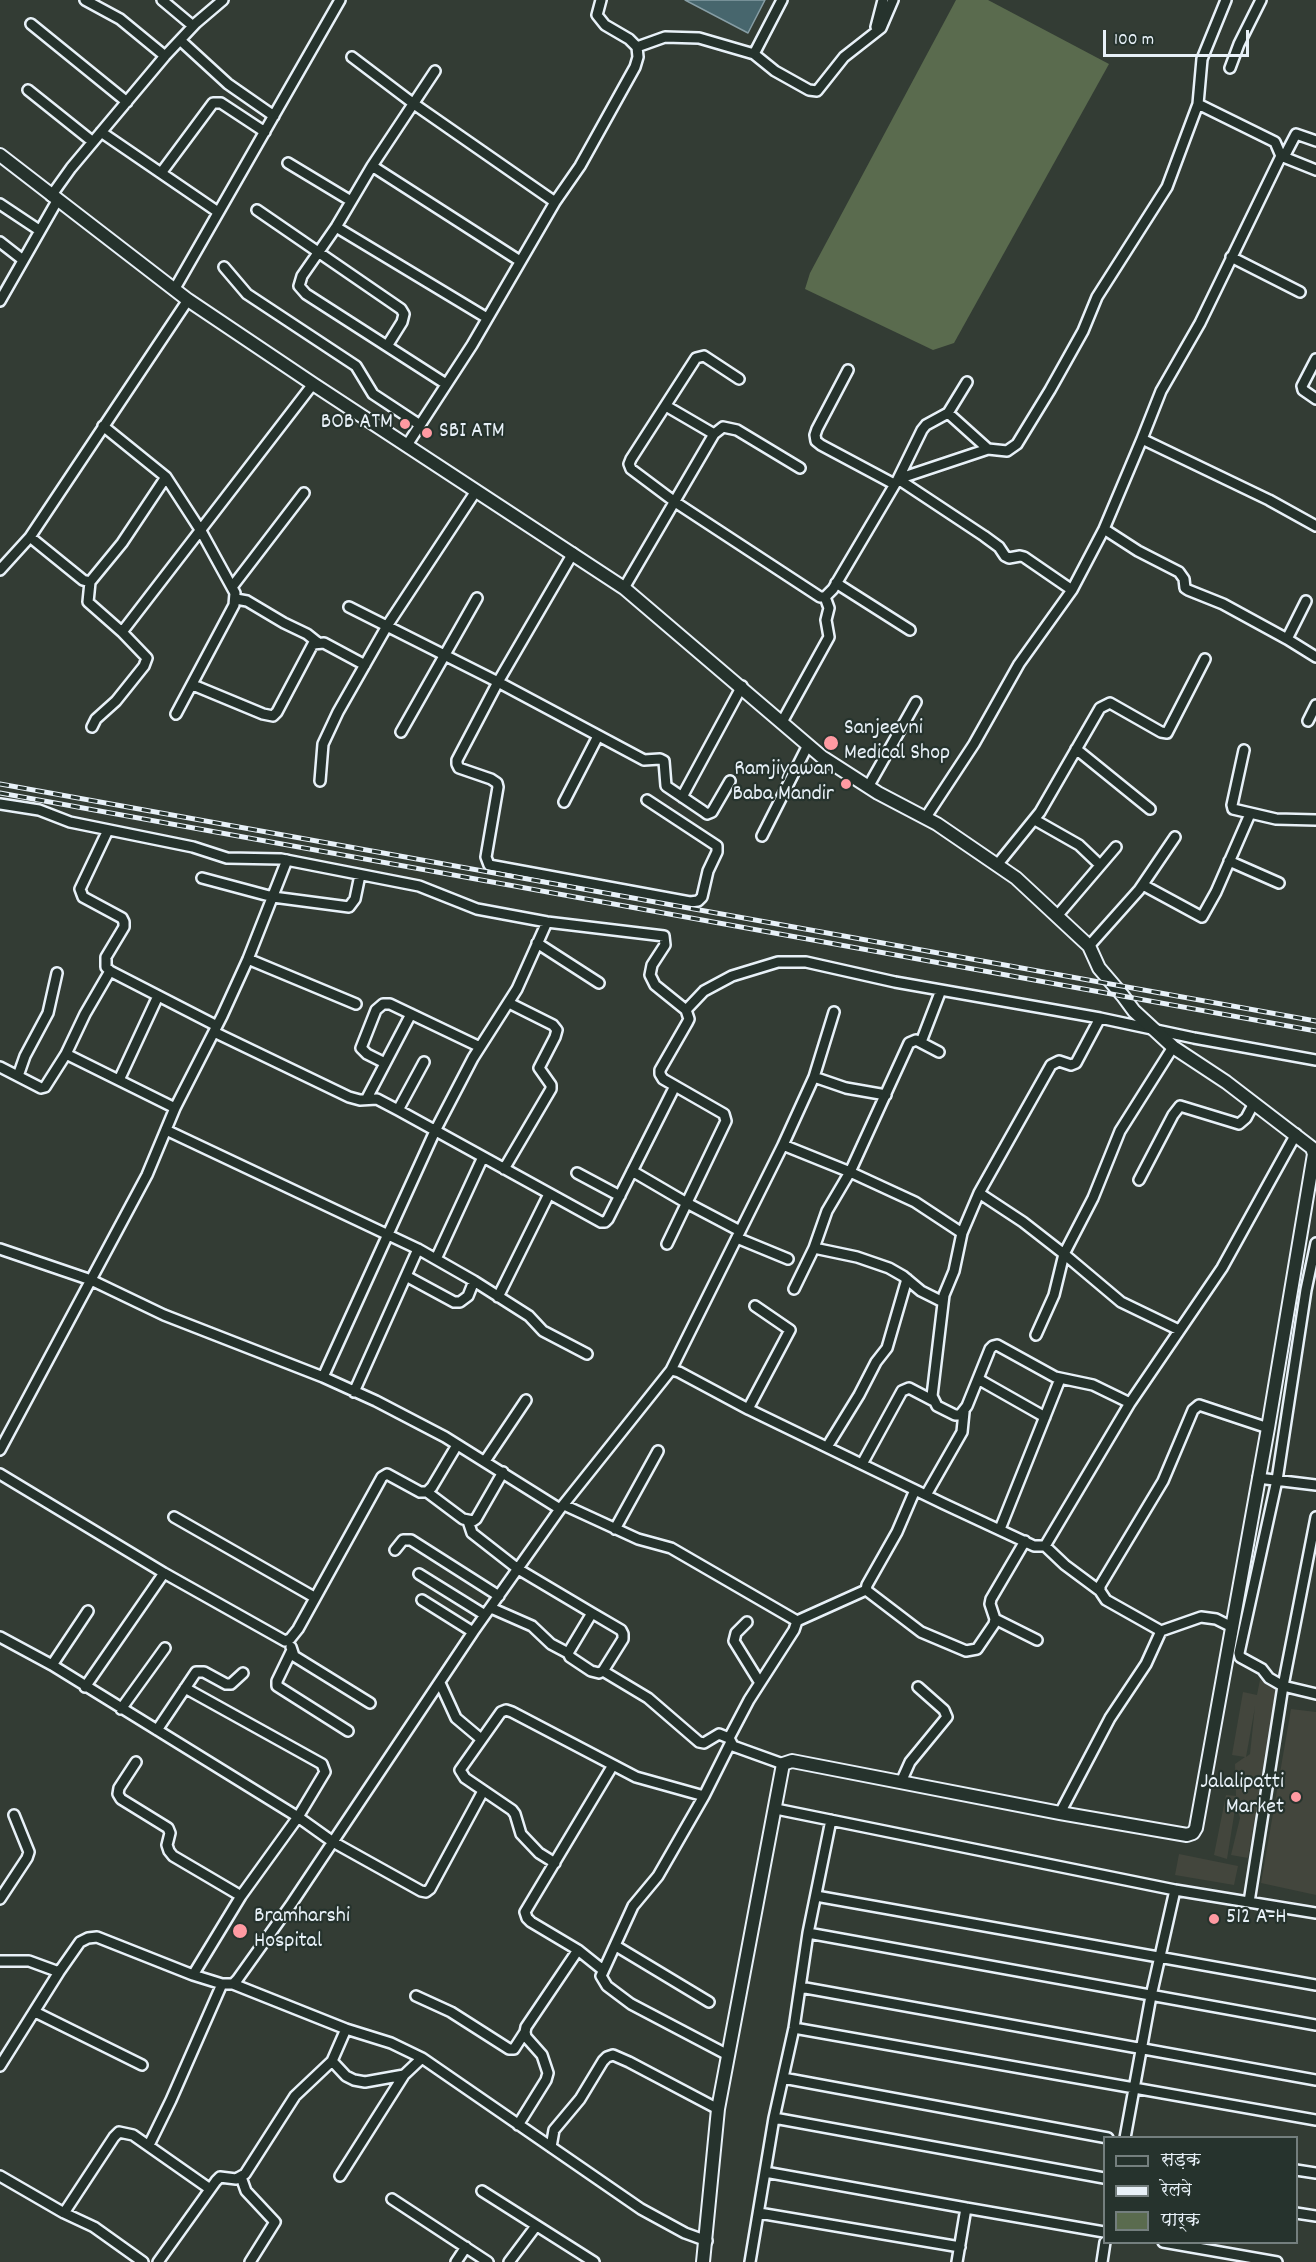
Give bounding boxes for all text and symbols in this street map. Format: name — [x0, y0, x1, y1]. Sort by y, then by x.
scale bar — [1106, 18, 1252, 56]
text: 100 m — [1114, 28, 1154, 53]
place label: BOB ATM — [321, 411, 393, 437]
marker: BOB ATM — [398, 417, 412, 431]
place label: SBI ATM — [439, 420, 505, 446]
marker: SBI ATM — [420, 426, 434, 440]
place label: Sanjeevni Medical Shop — [844, 717, 950, 768]
marker: Sanjeevni Medical Shop — [822, 734, 840, 752]
place label: Ramjiyawan Baba Mandir — [732, 758, 834, 810]
marker: Ramjiyawan Baba Mandir — [839, 777, 853, 791]
place label: Jalalipatti Market — [1200, 1771, 1284, 1822]
marker: Jalalipatti Market — [1289, 1790, 1303, 1804]
place label: Bramharshi Hospital — [254, 1905, 350, 1957]
place label: 512 A-H — [1226, 1906, 1286, 1932]
marker: 512 A-H — [1207, 1912, 1221, 1926]
marker: Bramharshi Hospital — [231, 1922, 249, 1940]
legend — [1103, 2136, 1298, 2244]
text: सड़क — [1161, 2149, 1201, 2174]
text: रेलवे — [1161, 2179, 1192, 2204]
text: पार्क — [1161, 2209, 1200, 2234]

